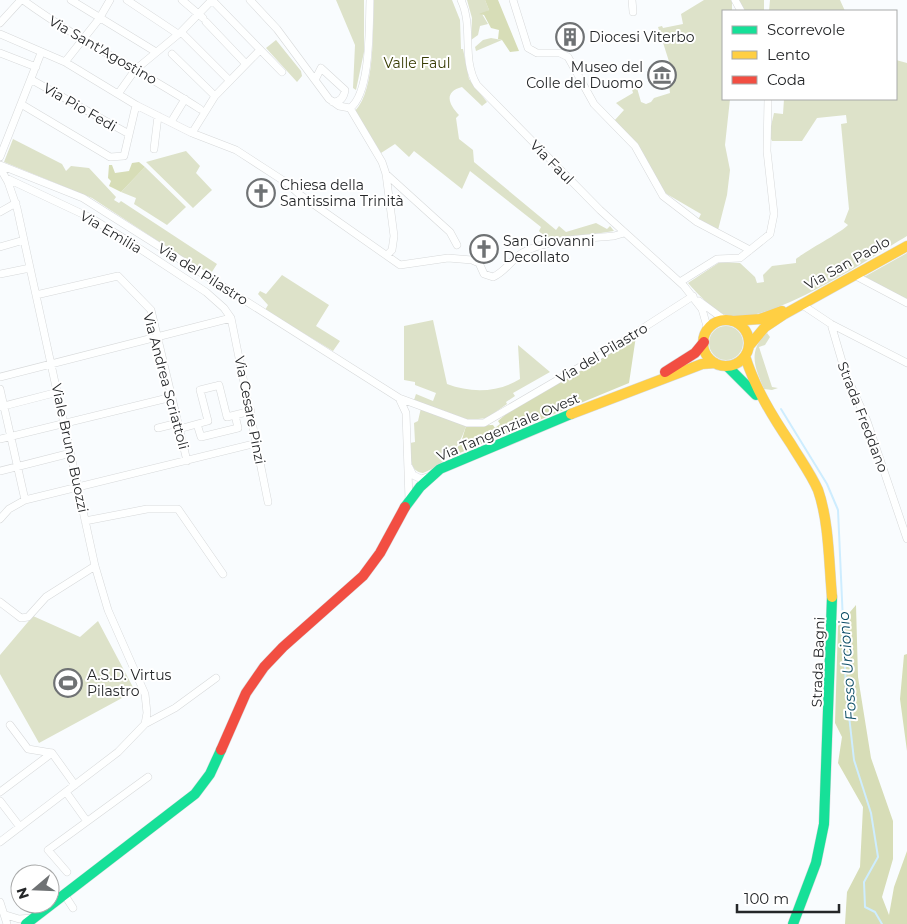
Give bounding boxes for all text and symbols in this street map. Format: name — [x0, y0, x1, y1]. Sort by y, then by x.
legend — [722, 10, 897, 100]
street label: Via Sant'Agostino — [46, 12, 161, 88]
text: Scorrevole — [767, 20, 845, 39]
building icon: Diocesi Viterbo — [555, 22, 585, 52]
place label: Diocesi Viterbo — [589, 28, 695, 46]
text: Lento — [767, 45, 810, 64]
park label: Valle Faul — [384, 54, 450, 72]
place label: Museo del Colle del Duomo — [526, 58, 643, 92]
museum icon: Museo del Colle del Duomo — [647, 60, 677, 90]
text: Coda — [767, 70, 806, 89]
street label: Via Pio Fedi — [40, 79, 120, 135]
street label: Via Faul — [526, 136, 578, 188]
place label: Chiesa della Santissima Trinità — [280, 176, 404, 210]
church icon: Chiesa della Santissima Trinità — [246, 178, 276, 208]
street label: Via Emilia — [77, 207, 145, 257]
place label: San Giovanni Decollato — [503, 232, 594, 266]
street label: Via San Paolo — [801, 232, 893, 294]
church icon: San Giovanni Decollato — [469, 234, 499, 264]
street label: Via del Pilastro — [154, 239, 252, 309]
street label: Via Andrea Scriattoli — [139, 311, 193, 451]
street label: Via del Pilastro — [553, 319, 651, 387]
street label: Via Cesare Pinzi — [231, 354, 269, 466]
street label: Strada Freddano — [834, 359, 892, 475]
street label: Viale Bruno Buozzi — [48, 382, 92, 514]
street label: Via Tangenziale Ovest — [434, 389, 582, 465]
water label: Fosso Urcionio — [834, 611, 860, 721]
street label: Strada Bagni — [807, 616, 829, 708]
place label: A.S.D. Virtus Pilastro — [87, 666, 172, 700]
sports icon: A.S.D. Virtus Pilastro — [53, 668, 83, 698]
north arrow — [10, 864, 60, 914]
scale bar — [737, 882, 840, 914]
text: N — [12, 885, 33, 902]
text: 100 m — [744, 889, 789, 908]

